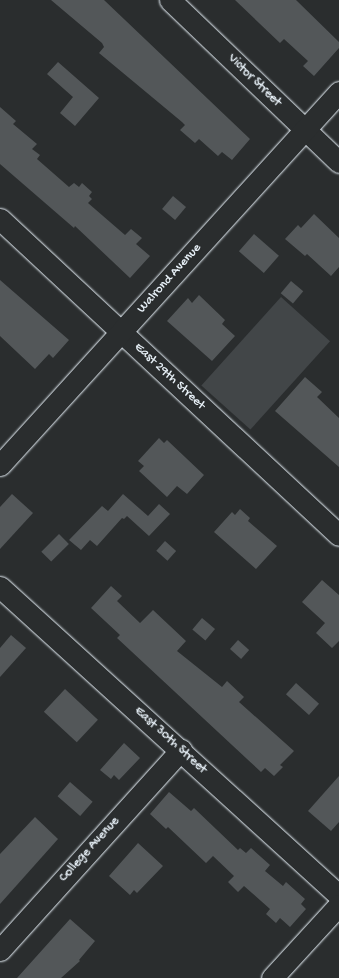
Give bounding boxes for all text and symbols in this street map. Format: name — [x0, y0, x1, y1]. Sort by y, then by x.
street label: Victor Street — [224, 51, 284, 111]
street label: Walrond Avenue — [135, 241, 205, 317]
street label: East 29th Street — [130, 340, 208, 414]
street label: East 30th Street — [130, 704, 210, 778]
street label: College Avenue — [57, 814, 123, 886]

